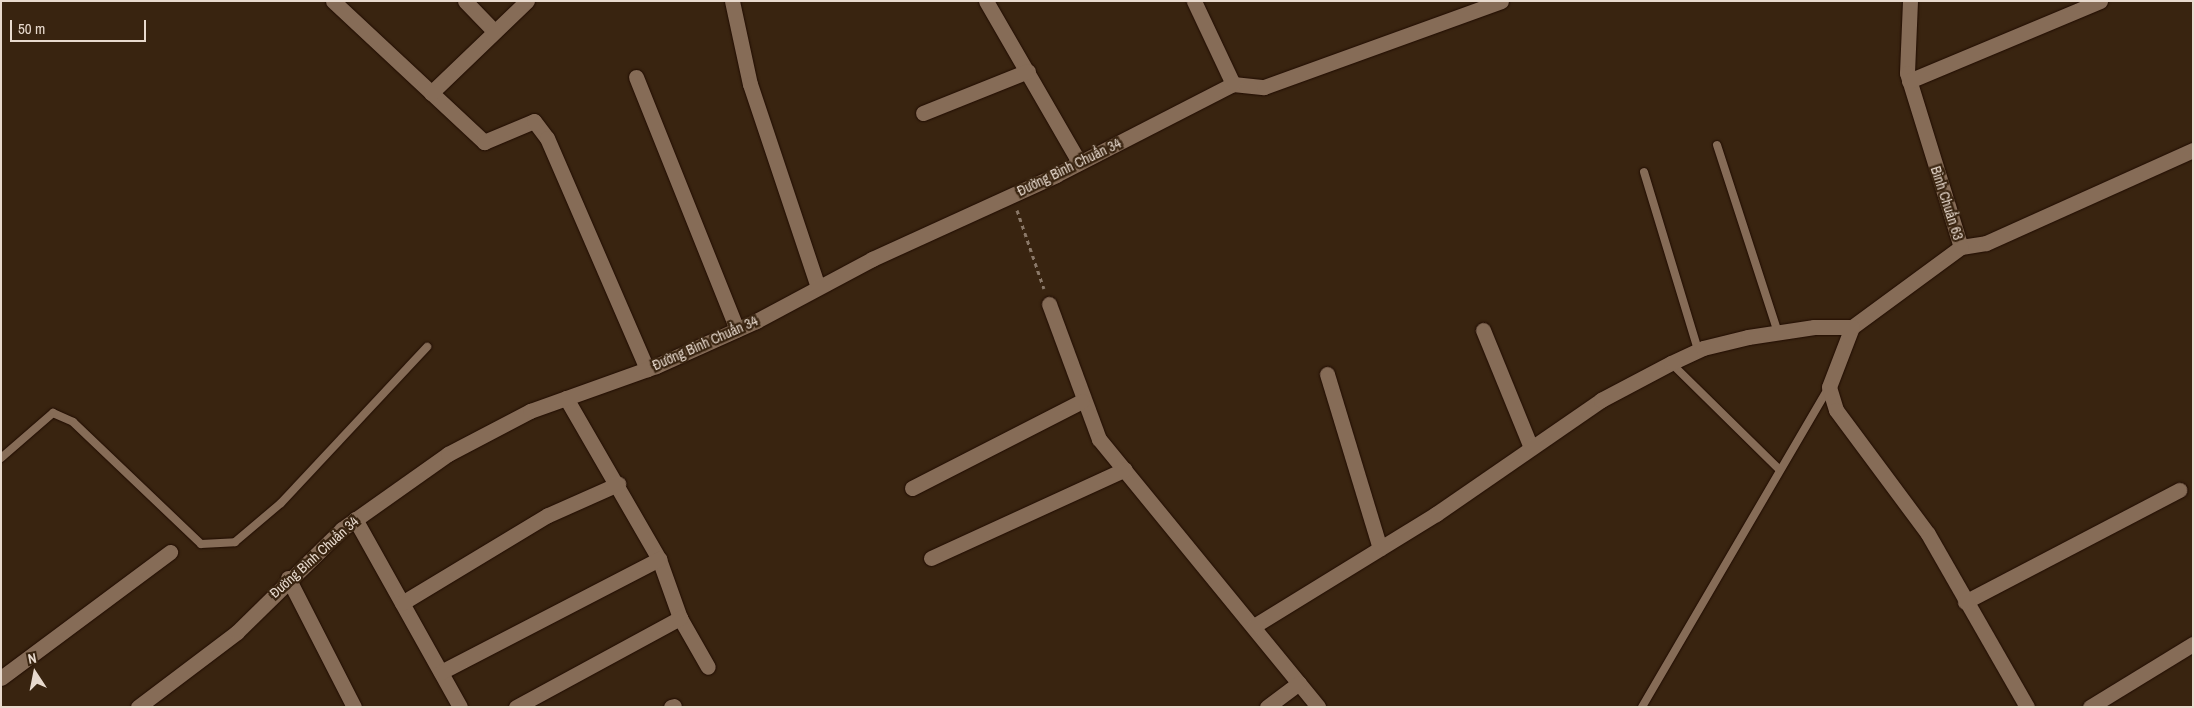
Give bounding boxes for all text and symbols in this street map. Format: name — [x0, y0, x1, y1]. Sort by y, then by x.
scale bar — [12, 10, 149, 42]
text: 50 m — [18, 18, 45, 39]
street label: Đường Bình Chuẩn 34 — [1014, 135, 1124, 199]
street label: Bình Chuẩn 63 — [1927, 164, 1967, 242]
street label: Đường Bình Chuẩn 34 — [650, 312, 760, 374]
street label: Đường Bình Chuẩn 34 — [266, 513, 362, 601]
north arrow — [10, 648, 60, 698]
text: N — [26, 649, 38, 668]

